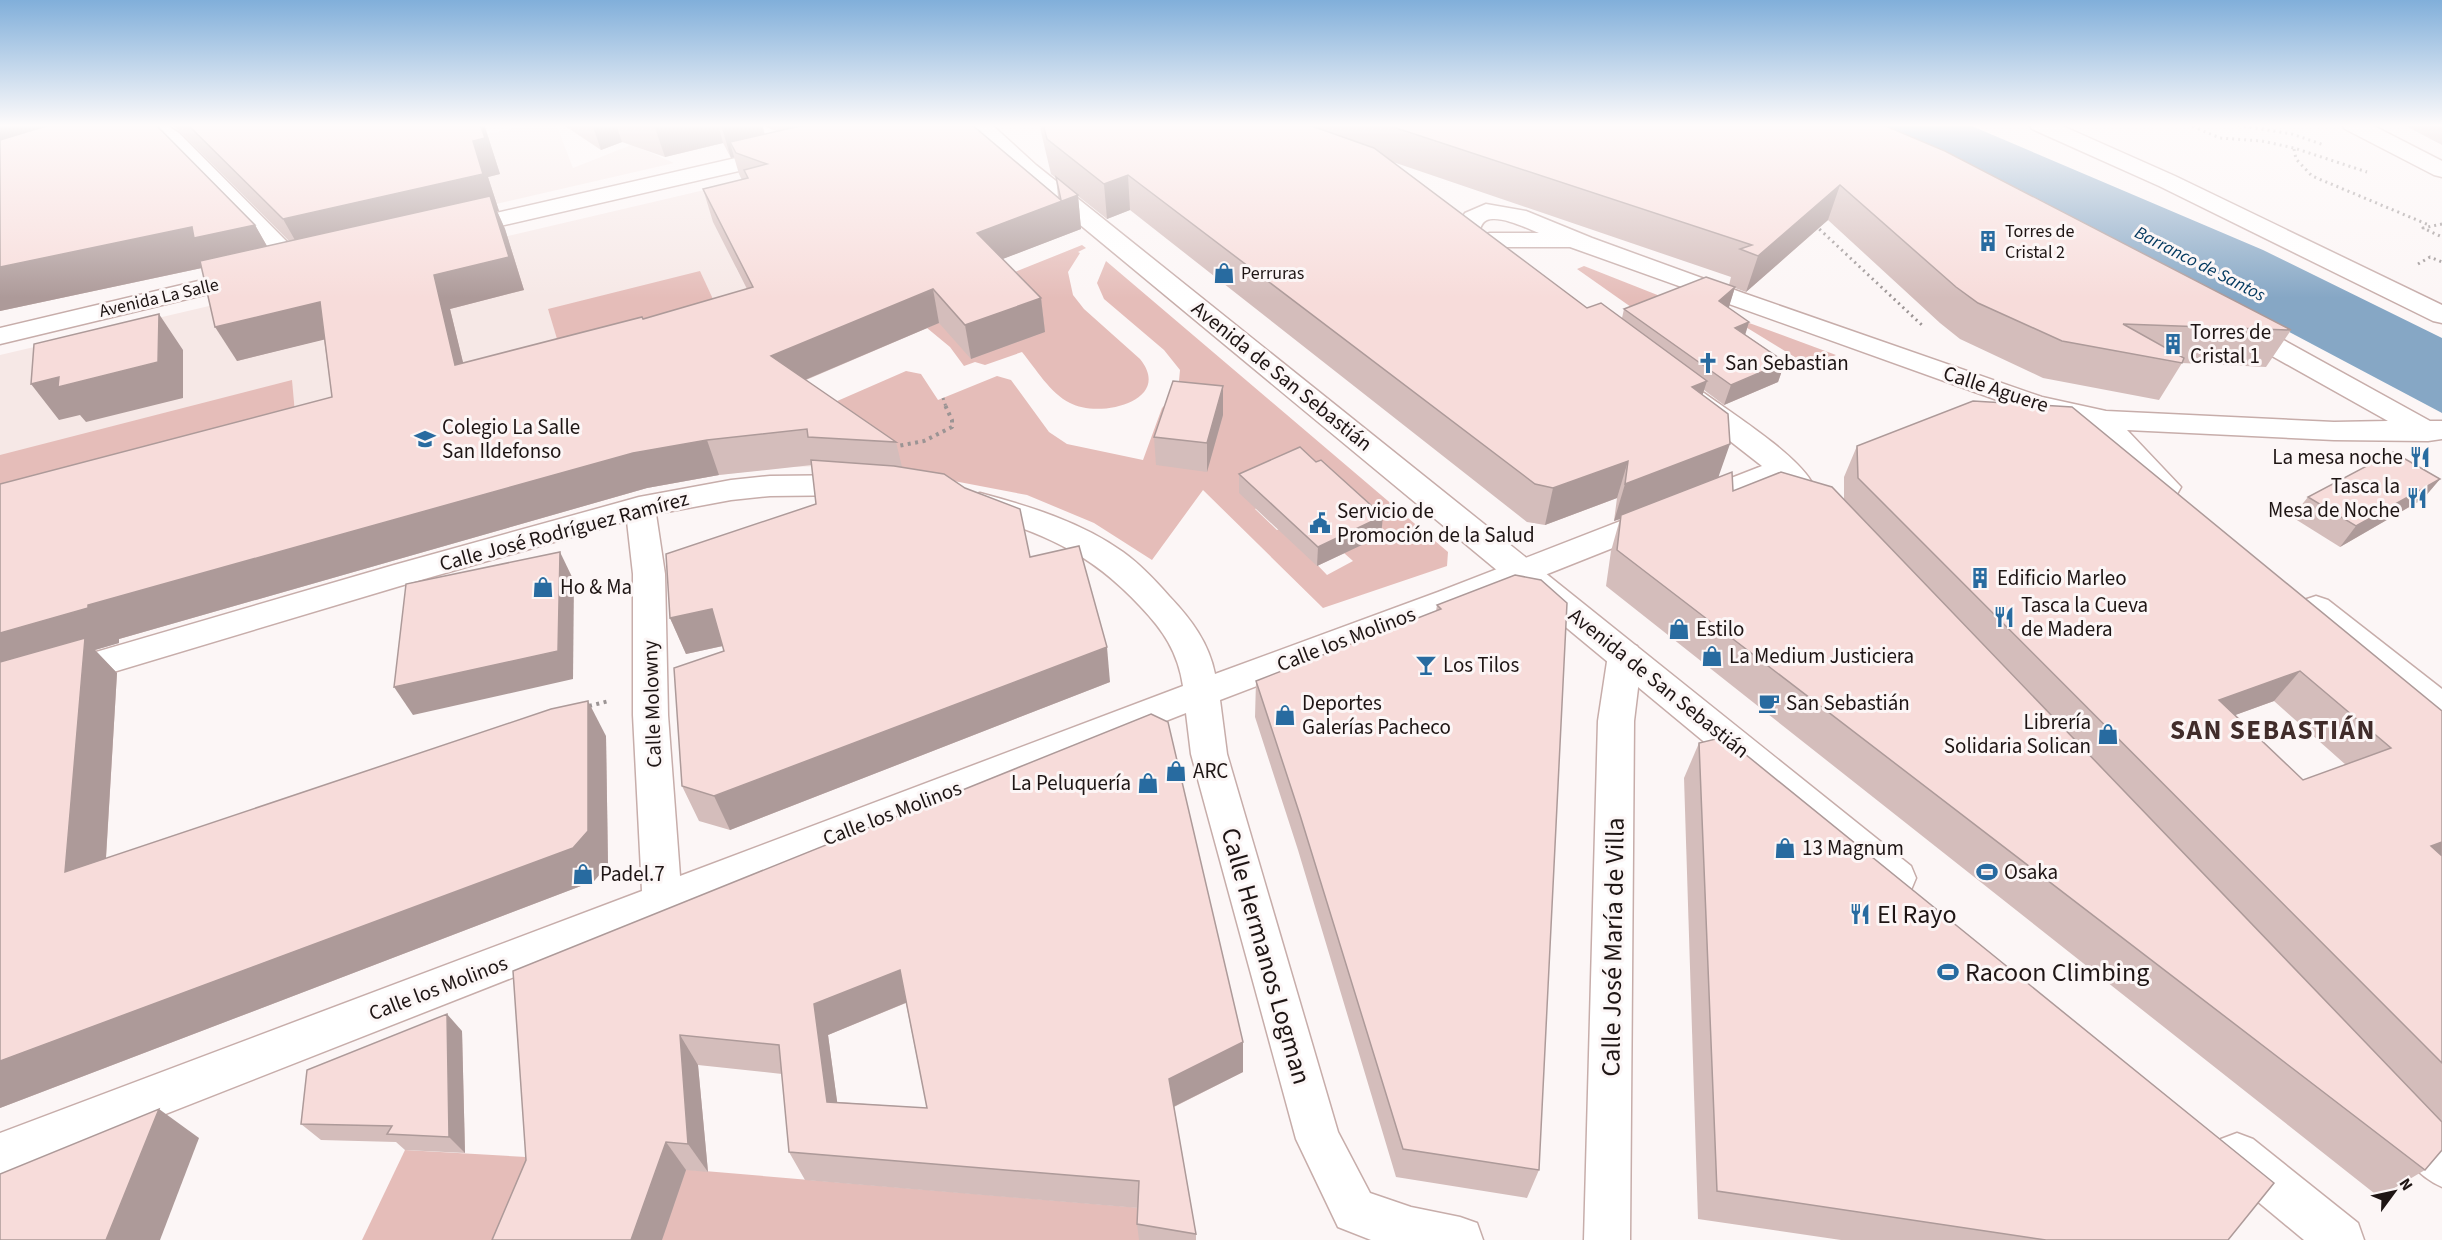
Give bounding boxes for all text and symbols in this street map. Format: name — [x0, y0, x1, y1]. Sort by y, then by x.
place label: Torres de Cristal 2 — [2005, 219, 2075, 265]
water label: Barranco de Santos — [2130, 220, 2270, 308]
building icon: Torres de Cristal 2 — [1976, 229, 2000, 253]
shop icon: Perruras — [1212, 261, 1236, 285]
place label: Perruras — [1241, 261, 1304, 286]
street label: Avenida La Salle — [97, 272, 221, 324]
street label: Avenida de San Sebastián — [1185, 294, 1379, 458]
place label: Torres de Cristal 1 — [2190, 317, 2271, 371]
building icon: Torres de Cristal 1 — [2161, 332, 2185, 356]
place label: San Sebastian — [1725, 348, 1849, 378]
church icon: San Sebastian — [1696, 351, 1720, 375]
street label: Calle Aguere — [1939, 358, 2053, 420]
place label: Colegio La Salle San Ildefonso — [442, 412, 580, 466]
school or university icon: Colegio La Salle San Ildefonso — [413, 427, 437, 451]
place label: La mesa noche — [2272, 442, 2403, 472]
restaurant icon: La mesa noche — [2408, 445, 2432, 469]
place label: Tasca la Mesa de Noche — [2268, 471, 2400, 525]
street label: Calle José Rodríguez Ramírez — [436, 483, 692, 579]
restaurant icon: Tasca la Mesa de Noche — [2405, 486, 2429, 510]
place label: Servicio de Promoción de la Salud — [1337, 496, 1535, 550]
public building icon: Servicio de Promoción de la Salud — [1308, 511, 1332, 535]
place label: Edificio Marleo — [1997, 563, 2127, 593]
building icon: Edificio Marleo — [1968, 566, 1992, 590]
place label: Ho & Ma — [560, 572, 632, 602]
shop icon: Ho & Ma — [531, 575, 555, 599]
place label: Tasca la Cueva de Madera — [2021, 590, 2148, 644]
street label: Calle los Molinos — [1272, 599, 1420, 679]
street label: Avenida de San Sebastián — [1562, 601, 1756, 765]
restaurant icon: Tasca la Cueva de Madera — [1992, 605, 2016, 629]
place label: Estilo — [1696, 614, 1744, 644]
shop icon: Estilo — [1667, 617, 1691, 641]
street label: Calle Molowny — [635, 640, 669, 768]
place label: La Medium Justiciera — [1729, 641, 1914, 671]
shop icon: La Medium Justiciera — [1700, 644, 1724, 668]
place label: Los Tilos — [1443, 650, 1519, 680]
bar icon: Los Tilos — [1414, 653, 1438, 677]
place label: Deportes Galerías Pacheco — [1302, 688, 1451, 742]
place label: San Sebastián — [1786, 688, 1910, 718]
cafe icon: San Sebastián — [1757, 691, 1781, 715]
shop icon: Deportes Galerías Pacheco — [1273, 703, 1297, 727]
place label: Librería Solidaria Solican — [1944, 707, 2091, 761]
district label: SAN SEBASTIÁN — [2170, 711, 2376, 750]
shop icon: Librería Solidaria Solican — [2096, 722, 2120, 746]
place label: ARC — [1193, 756, 1228, 786]
shop icon: ARC — [1164, 759, 1188, 783]
place label: La Peluquería — [1011, 768, 1131, 798]
shop icon: La Peluquería — [1136, 771, 1160, 795]
street label: Calle los Molinos — [818, 773, 966, 853]
street label: Calle José María de Villa — [1592, 817, 1634, 1077]
street label: Calle Hermanos Logman — [1212, 823, 1320, 1089]
place label: 13 Magnum — [1802, 833, 1904, 863]
shop icon: 13 Magnum — [1773, 836, 1797, 860]
place label: Osaka — [2004, 857, 2058, 887]
place label: Padel.7 — [600, 859, 665, 889]
sports icon: Osaka — [1975, 860, 1999, 884]
shop icon: Padel.7 — [571, 862, 595, 886]
place label: El Rayo — [1877, 896, 1956, 933]
restaurant icon: El Rayo — [1848, 902, 1872, 926]
street label: Calle los Molinos — [364, 948, 512, 1028]
place label: Racoon Climbing — [1965, 954, 2149, 991]
sports icon: Racoon Climbing — [1936, 960, 1960, 984]
north arrow — [2364, 1162, 2424, 1222]
text: N — [2394, 1174, 2418, 1195]

